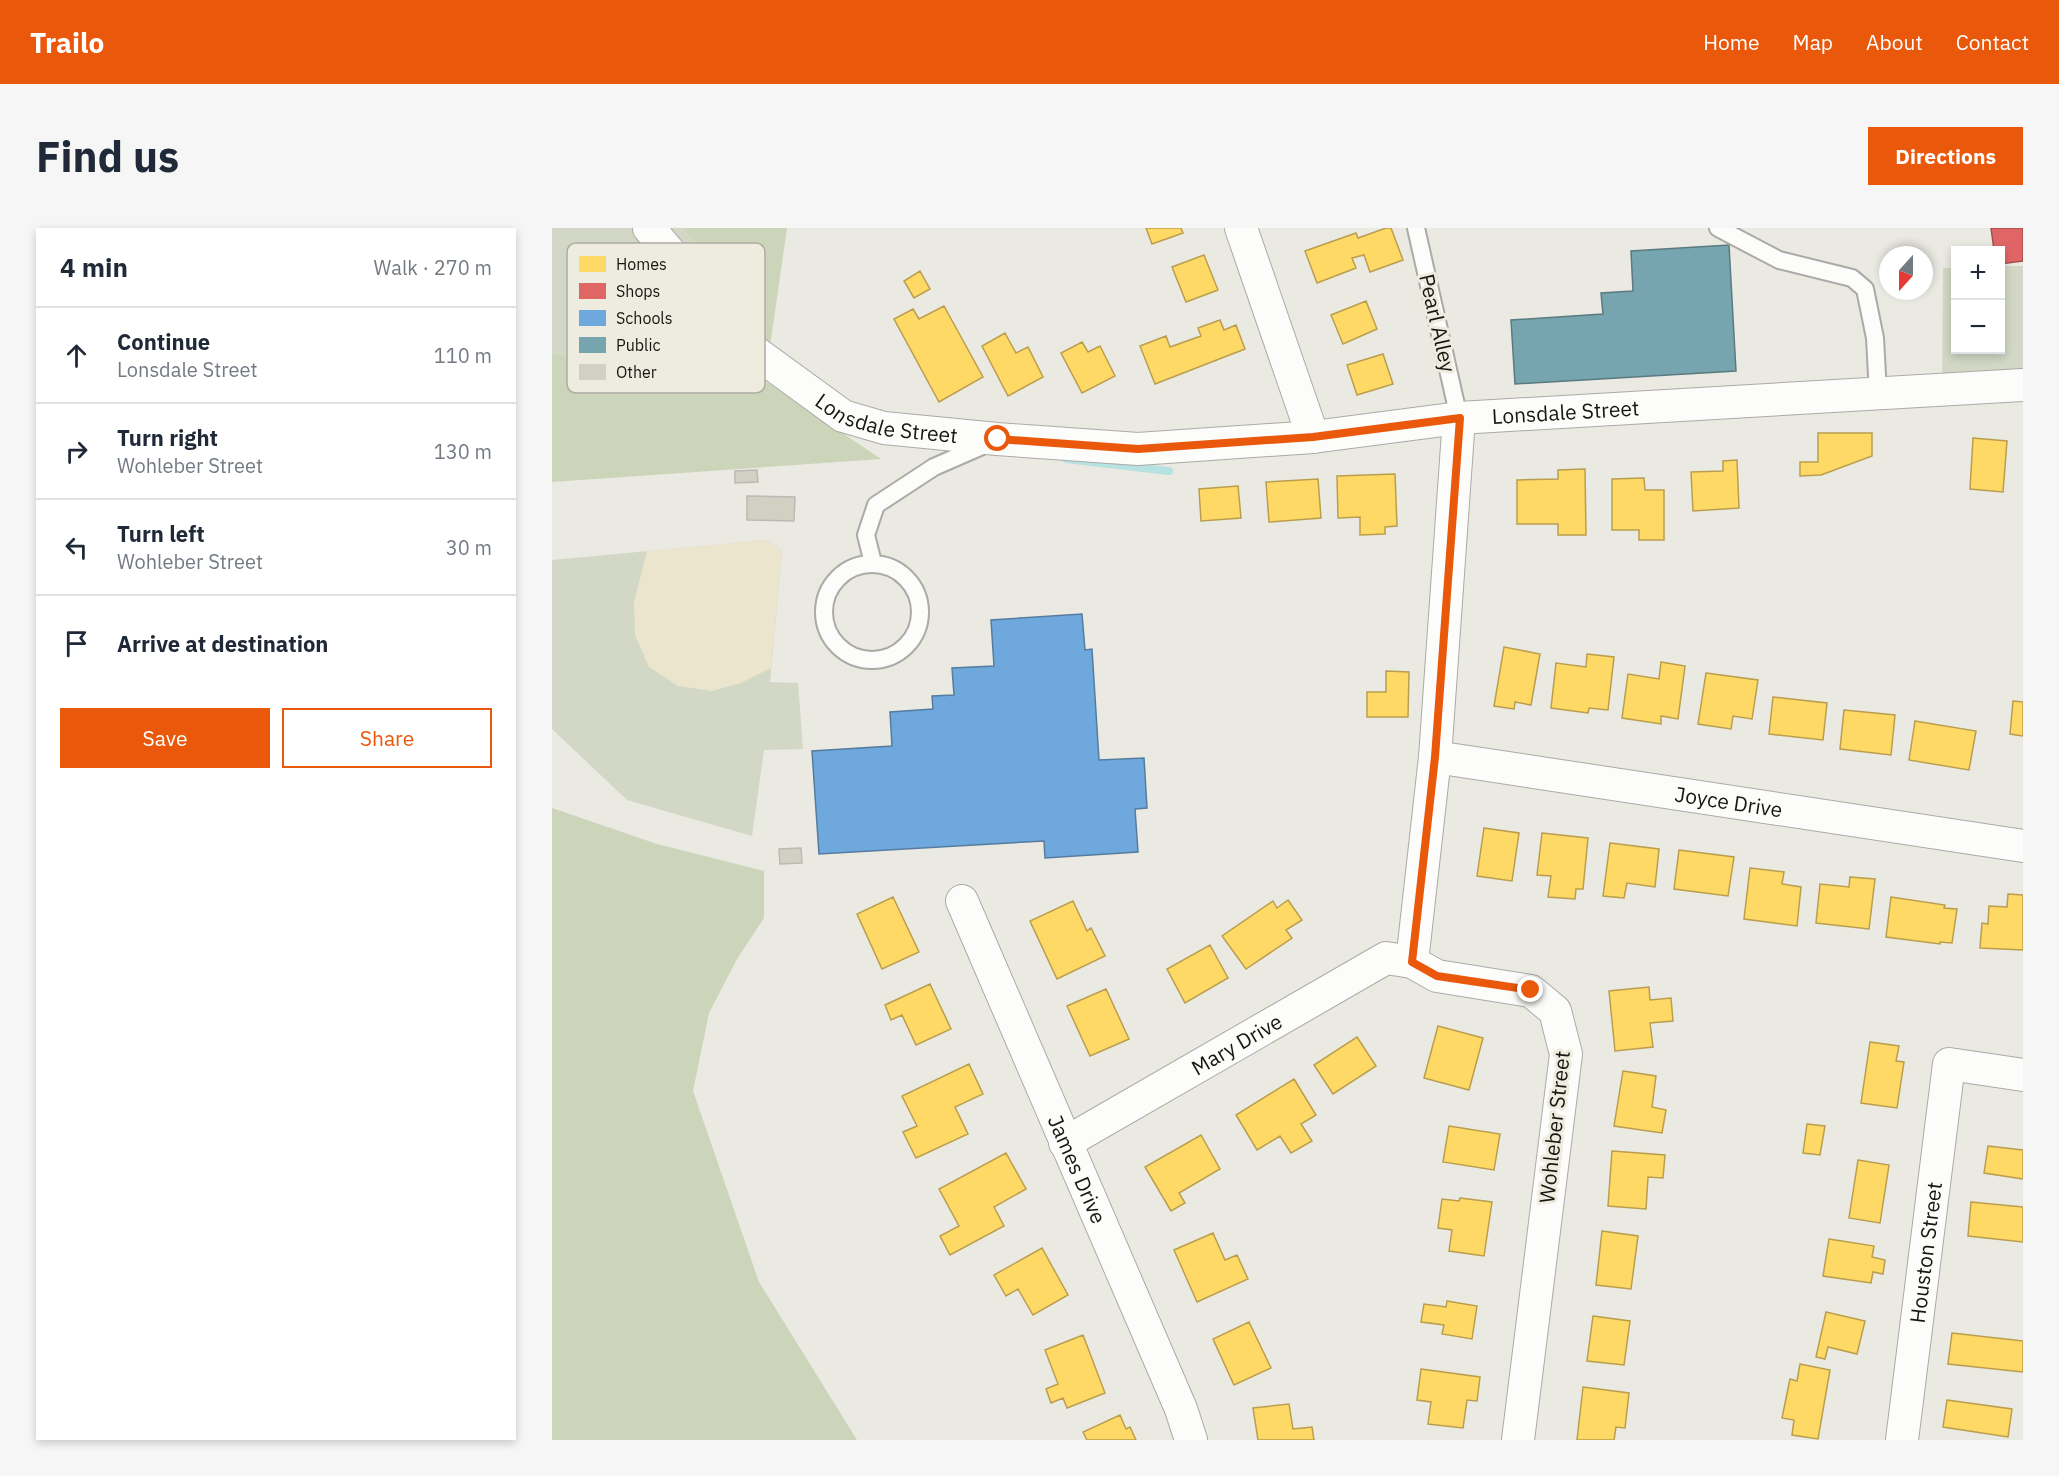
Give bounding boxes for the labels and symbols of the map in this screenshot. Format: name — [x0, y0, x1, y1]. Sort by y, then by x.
legend — [567, 243, 765, 393]
north arrow — [1879, 246, 1933, 300]
text: Homes — [616, 254, 667, 274]
street label: Pearl Alley — [1413, 271, 1463, 375]
text: Shops — [616, 281, 660, 301]
text: Schools — [616, 308, 673, 328]
text: Public — [616, 335, 660, 355]
text: Other — [616, 362, 657, 382]
street label: Lonsdale Street — [810, 387, 959, 449]
street label: Lonsdale Street — [1491, 393, 1640, 430]
route start — [984, 425, 1010, 451]
street label: Joyce Drive — [1673, 779, 1784, 823]
route end — [1517, 976, 1543, 1002]
street label: Mary Drive — [1186, 1007, 1287, 1081]
street label: Wohleber Street — [1532, 1049, 1576, 1205]
street label: James Drive — [1042, 1110, 1113, 1228]
street label: Houston Street — [1903, 1180, 1948, 1325]

